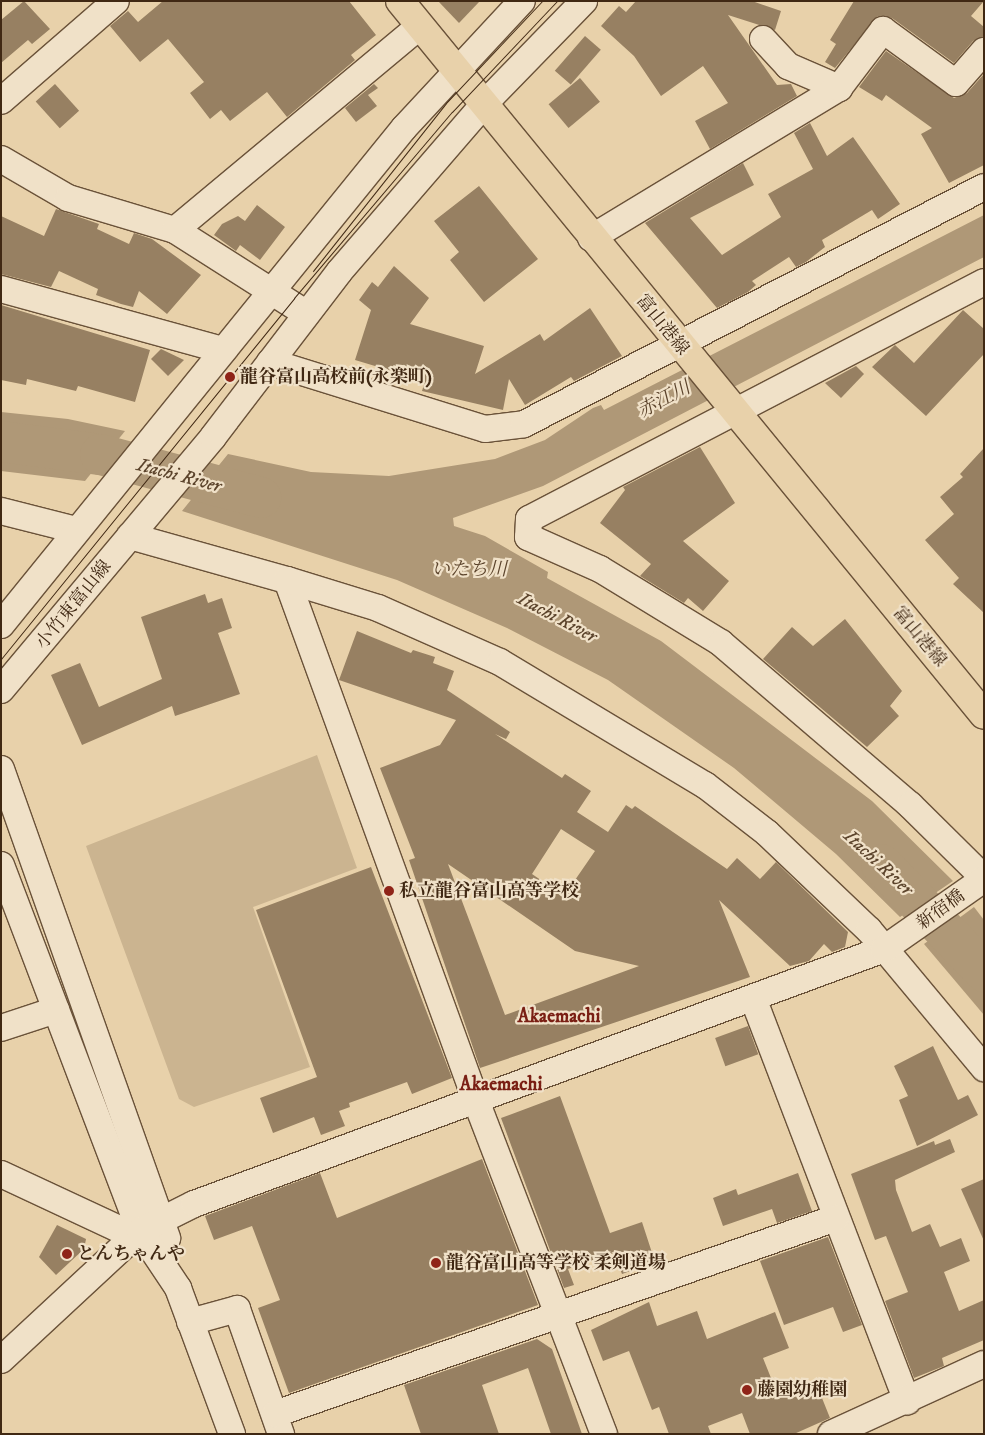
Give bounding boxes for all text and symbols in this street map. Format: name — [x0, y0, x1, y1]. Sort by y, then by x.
street label: 富山港線 — [631, 290, 693, 360]
place label: 龍谷富山高校前(永楽町) — [240, 366, 432, 388]
marker: 龍谷富山高校前(永楽町) — [224, 371, 236, 383]
water label: 赤江川 — [633, 377, 695, 423]
water label: Itachi River — [134, 454, 224, 498]
street label: 小竹東富山線 — [32, 556, 116, 654]
water label: いたち川 — [431, 559, 507, 581]
water label: Itachi River — [514, 588, 600, 648]
street label: 富山港線 — [888, 602, 950, 672]
water label: Itachi River — [839, 825, 917, 901]
place label: 私立龍谷富山高等学校 — [399, 880, 579, 902]
marker: 私立龍谷富山高等学校 — [383, 885, 395, 897]
street label: 新宿橋 — [913, 885, 969, 935]
district label: Akaemachi — [518, 1006, 600, 1028]
district label: Akaemachi — [460, 1074, 542, 1096]
place label: とんちゃんや — [77, 1243, 185, 1265]
marker: とんちゃんや — [61, 1248, 73, 1260]
place label: 龍谷富山高等学校 柔剣道場 — [446, 1252, 666, 1274]
marker: 龍谷富山高等学校 柔剣道場 — [430, 1257, 442, 1269]
place label: 藤園幼稚園 — [757, 1379, 847, 1401]
marker: 藤園幼稚園 — [741, 1384, 753, 1396]

